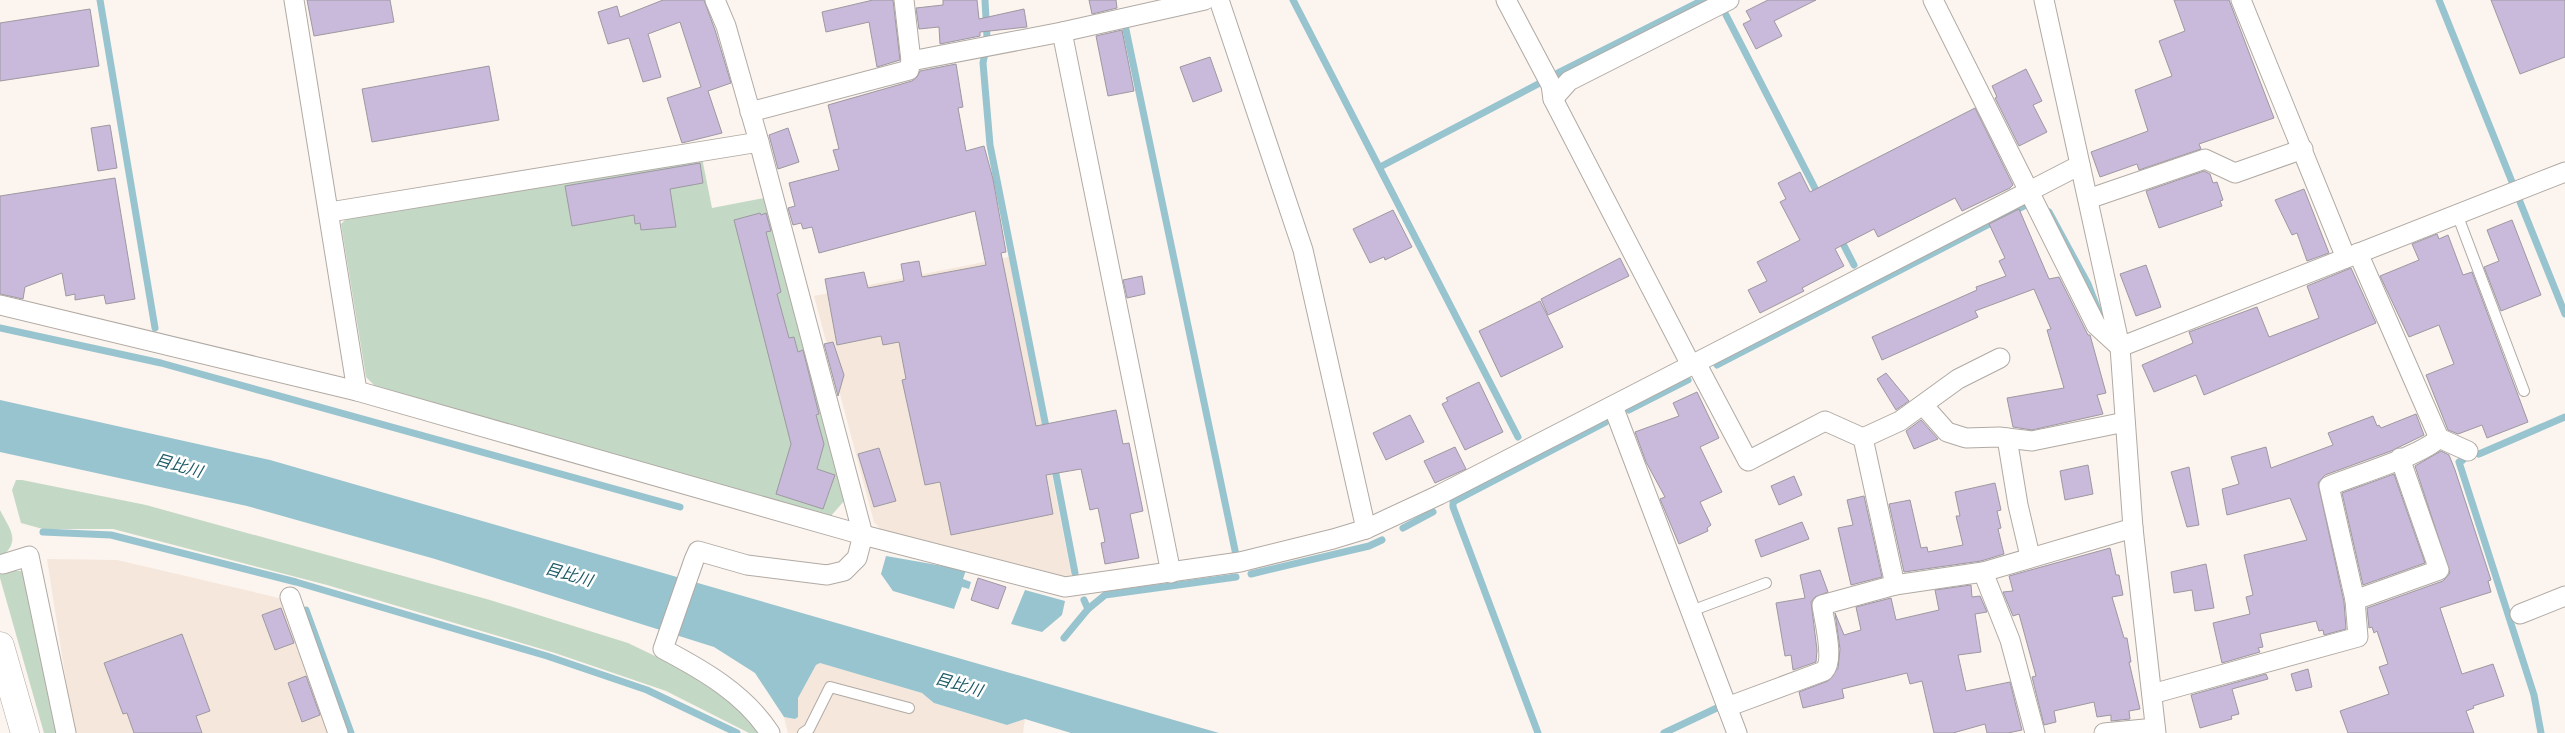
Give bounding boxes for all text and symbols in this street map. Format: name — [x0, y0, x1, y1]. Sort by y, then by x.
water label: 目比川 — [153, 449, 207, 483]
water label: 目比川 — [543, 558, 597, 592]
water label: 目比川 — [933, 668, 987, 702]

